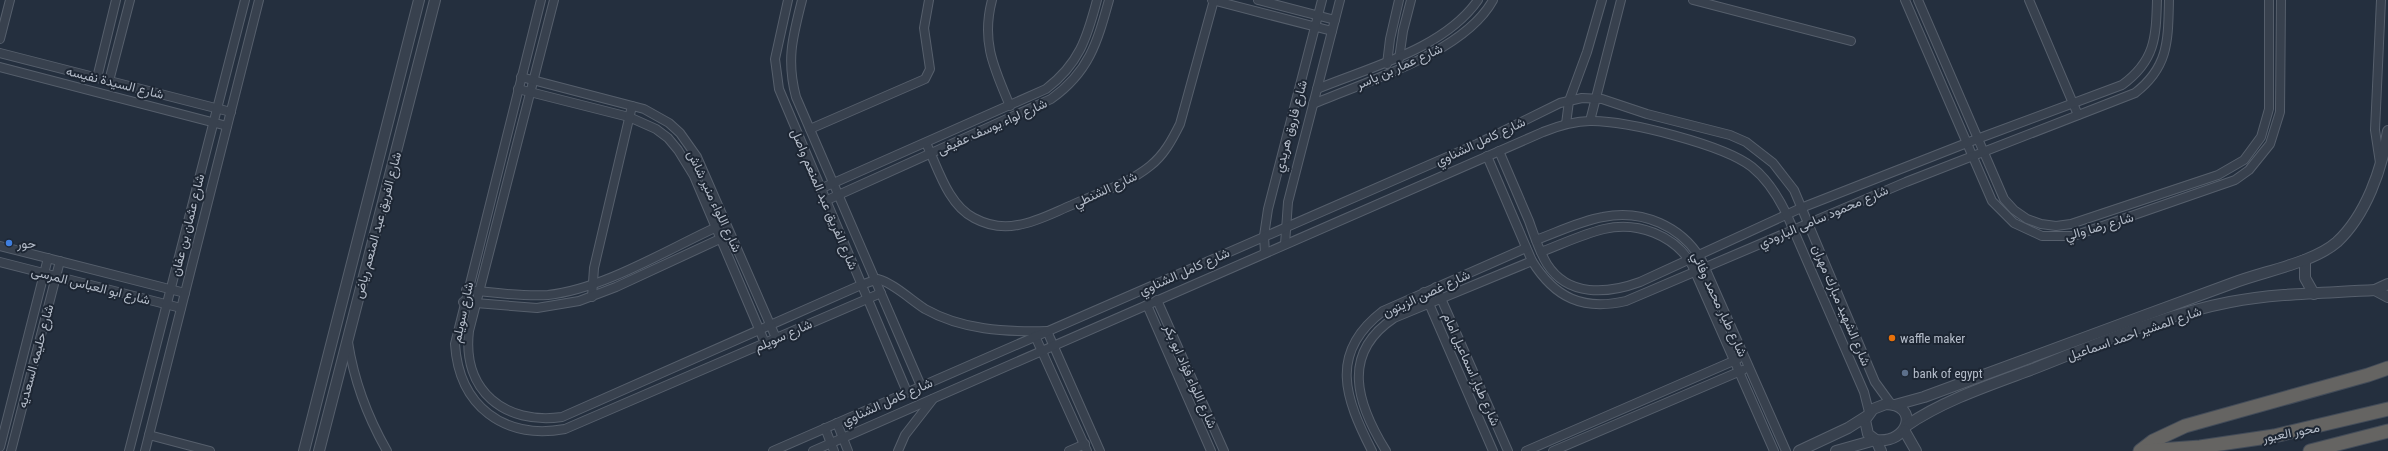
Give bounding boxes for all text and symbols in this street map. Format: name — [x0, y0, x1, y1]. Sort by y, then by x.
street label: شارع عمار بن ياسر — [1353, 41, 1446, 94]
street label: شارع السيدة نفيسه — [64, 63, 165, 104]
street label: شارع فاروق هريدي — [1271, 78, 1313, 175]
street label: شارع لواء يوسف عفيفى — [935, 95, 1050, 159]
street label: شارع كامل الشناوي — [1433, 114, 1529, 172]
street label: شارع الفريق عبد المنعم واصل — [786, 127, 861, 273]
street label: شارع اللواء منير شاش — [683, 148, 745, 255]
street label: شارع الفريق عبد المنعم رياض — [351, 150, 406, 301]
street label: شارع الشنطي — [1071, 168, 1141, 213]
street label: شارع عثمان بن عفان — [168, 172, 209, 278]
street label: شارع محمود سامى البارودي — [1756, 182, 1892, 253]
street label: شارع رضا والي — [2063, 210, 2136, 246]
place label: حور — [16, 236, 36, 252]
marker: حور — [4, 238, 14, 248]
street label: شارع الشهيد مبارك مهران — [1807, 242, 1874, 369]
street label: شارع كامل الشناوي — [1137, 245, 1233, 301]
street label: شارع طيار محمد وفائي — [1686, 249, 1750, 360]
street label: شارع ابو العباس المرسى — [29, 263, 152, 309]
street label: شارع غصن الزيتون — [1380, 267, 1473, 322]
street label: شارع سويلم — [449, 280, 478, 344]
street label: شارع حليمه السعديه — [14, 303, 58, 410]
street label: شارع المشير احمد اسماعيل — [2065, 303, 2204, 365]
street label: شارع طيار اسماعيل امام — [1438, 310, 1503, 429]
street label: شارع سويلم — [752, 316, 815, 357]
street label: شارع اللواء فؤاد ابو بكر — [1159, 321, 1220, 431]
place label: waffle maker — [1900, 331, 1965, 346]
marker: waffle maker — [1887, 333, 1897, 343]
place label: bank of egypt — [1913, 366, 1983, 381]
marker: bank of egypt — [1900, 368, 1910, 378]
street label: شارع كامل الشناوي — [840, 375, 936, 431]
street label: محور العبور — [2260, 420, 2321, 447]

